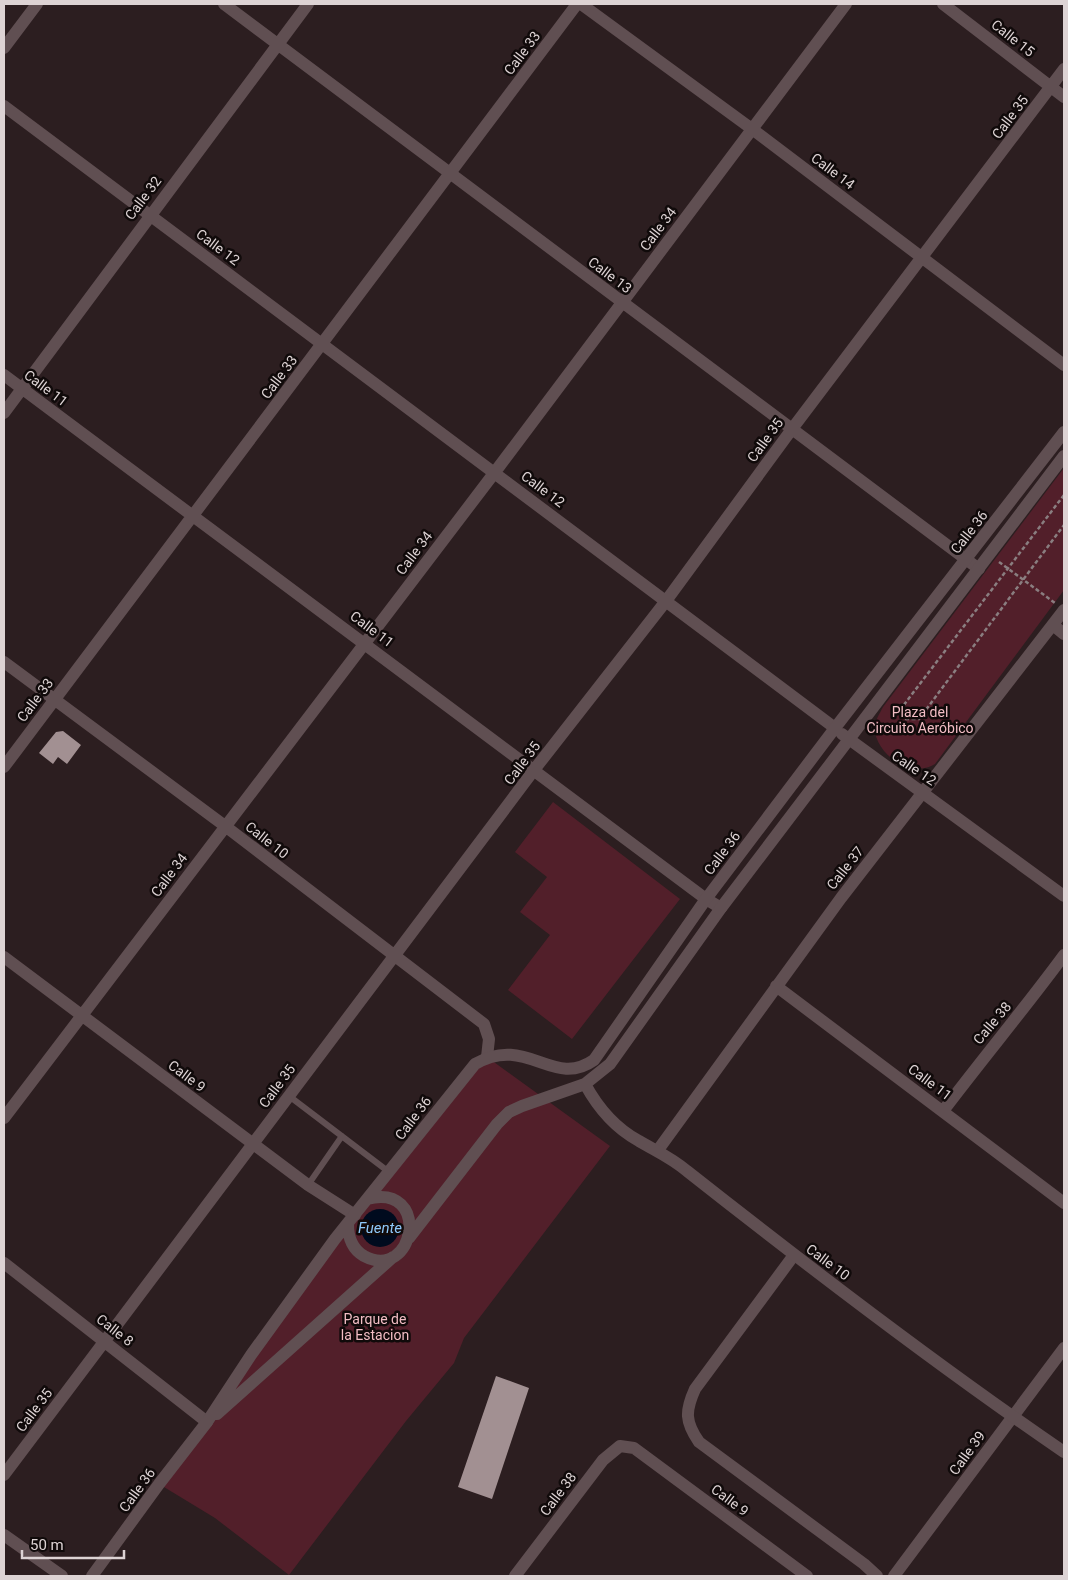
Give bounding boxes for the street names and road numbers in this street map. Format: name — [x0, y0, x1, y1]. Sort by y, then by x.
street label: Calle 15 — [988, 16, 1038, 60]
street label: Calle 33 — [501, 28, 543, 78]
street label: Calle 35 — [989, 92, 1032, 142]
street label: Calle 14 — [808, 150, 858, 193]
street label: Calle 32 — [122, 173, 165, 223]
street label: Calle 34 — [637, 204, 680, 254]
street label: Calle 12 — [193, 226, 243, 269]
street label: Calle 13 — [585, 254, 635, 296]
street label: Calle 33 — [258, 352, 300, 402]
street label: Calle 11 — [21, 367, 71, 409]
street label: Calle 35 — [744, 415, 786, 465]
street label: Calle 12 — [518, 468, 568, 511]
street label: Calle 36 — [947, 507, 991, 557]
street label: Calle 34 — [393, 528, 436, 578]
street label: Calle 11 — [347, 608, 397, 650]
street label: Calle 33 — [14, 675, 56, 725]
street label: Calle 35 — [501, 738, 544, 788]
street label: Calle 12 — [889, 747, 939, 789]
street label: Calle 10 — [242, 818, 292, 862]
street label: Calle 36 — [701, 828, 744, 878]
street label: Calle 37 — [823, 843, 867, 893]
street label: Calle 34 — [148, 850, 191, 900]
street label: Calle 38 — [970, 999, 1014, 1047]
street label: Calle 9 — [165, 1057, 209, 1095]
street label: Calle 35 — [256, 1061, 299, 1111]
street label: Calle 11 — [905, 1061, 955, 1103]
street label: Calle 36 — [392, 1093, 435, 1143]
street label: Calle 10 — [803, 1241, 853, 1284]
street label: Calle 8 — [93, 1311, 137, 1349]
street label: Calle 35 — [13, 1385, 56, 1435]
street label: Calle 39 — [946, 1428, 988, 1478]
street label: Calle 36 — [116, 1465, 158, 1515]
street label: Calle 38 — [537, 1469, 580, 1519]
street label: Calle 9 — [708, 1481, 752, 1519]

